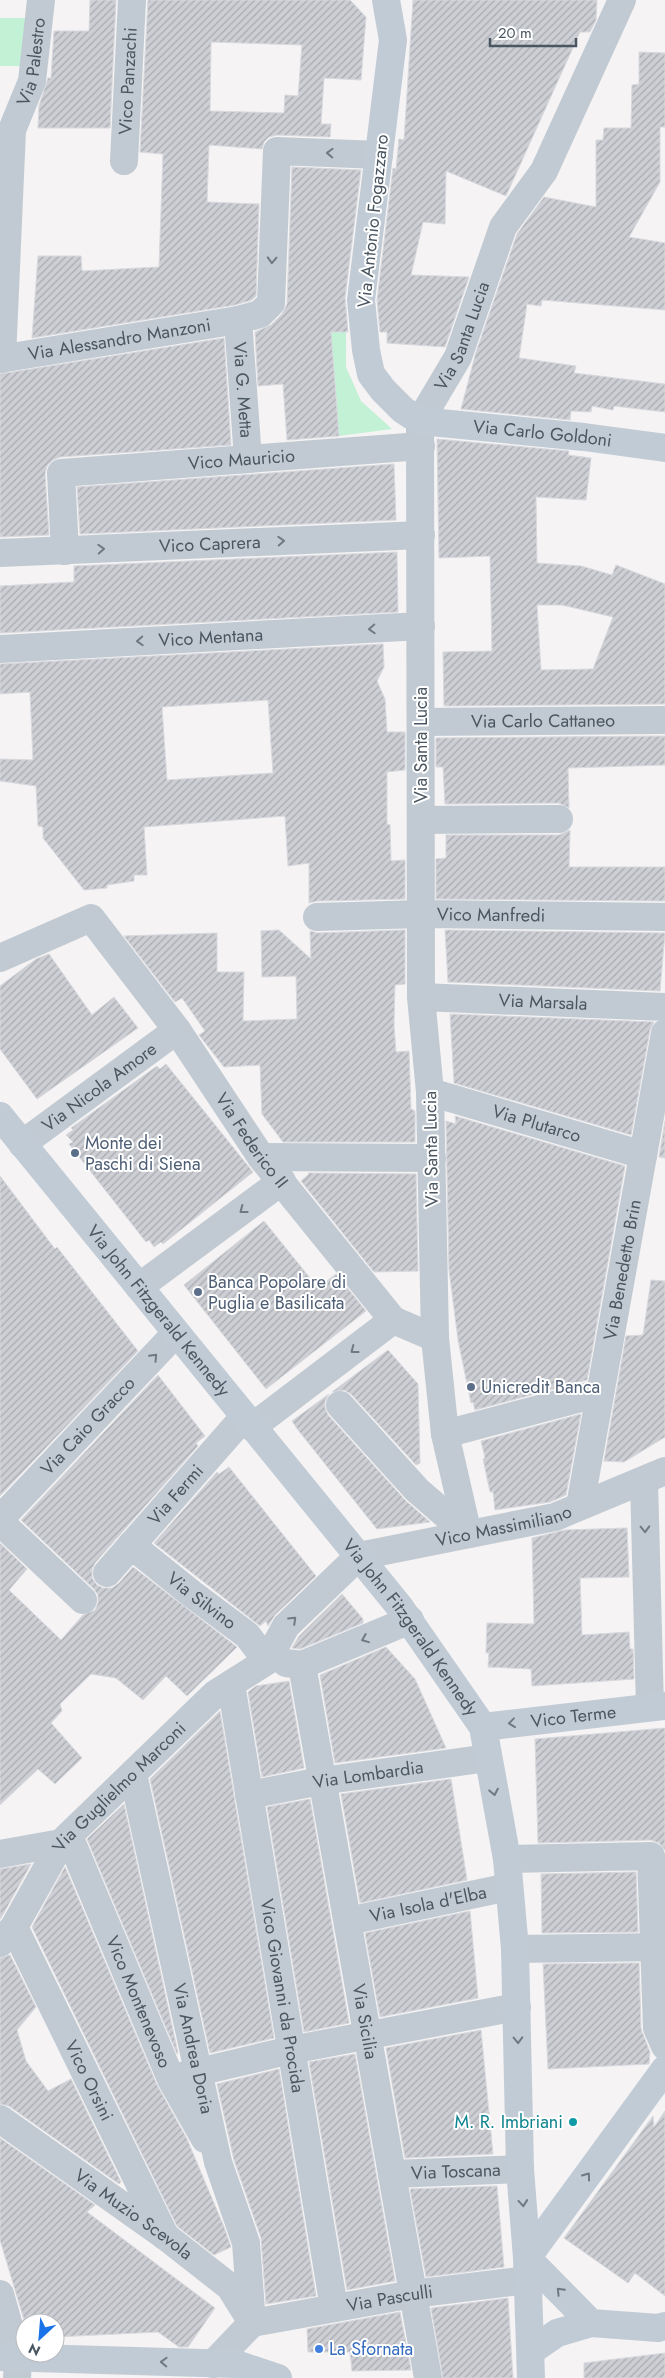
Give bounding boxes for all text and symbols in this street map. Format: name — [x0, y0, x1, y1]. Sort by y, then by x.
scale bar — [490, 15, 576, 47]
street label: Via Palestro — [10, 16, 52, 110]
text: 20 m — [498, 22, 532, 44]
street label: Vico Panzachi — [112, 27, 144, 135]
street label: Via Antonio Fogazzaro — [351, 133, 395, 309]
one-way arrow — [326, 148, 334, 159]
one-way arrow — [267, 256, 278, 264]
street label: Via Santa Lucia — [428, 278, 496, 396]
street label: Via Alessandro Manzoni — [26, 312, 213, 367]
street label: Via G. Metta — [227, 341, 259, 439]
street label: Via Carlo Goldoni — [472, 413, 614, 454]
street label: Vico Mauricio — [187, 442, 296, 476]
street label: Vico Caprera — [158, 529, 261, 559]
one-way arrow — [278, 536, 285, 546]
one-way arrow — [98, 544, 105, 554]
street label: Vico Mentana — [158, 622, 264, 653]
one-way arrow — [368, 623, 376, 634]
one-way arrow — [136, 636, 144, 647]
street label: Via Santa Lucia — [408, 687, 434, 803]
street label: Via Carlo Cattaneo — [471, 707, 615, 735]
street label: Vico Manfredi — [437, 901, 545, 929]
street label: Via Marsala — [498, 987, 588, 1017]
street label: Via Nicola Amore — [36, 1036, 162, 1138]
street label: Via Federico II — [209, 1088, 294, 1194]
street label: Via Santa Lucia — [417, 1091, 445, 1207]
street label: Via Plutarco — [489, 1098, 584, 1149]
place label: Monte dei Paschi di Siena — [85, 1130, 201, 1177]
marker: Monte dei Paschi di Siena — [69, 1147, 81, 1159]
street label: Via Benedetto Brin — [597, 1197, 648, 1342]
one-way arrow — [240, 1205, 249, 1213]
street label: Via John Fitzgerald Kennedy — [81, 1219, 236, 1402]
place label: Banca Popolare di Puglia e Basilicata — [208, 1269, 346, 1316]
marker: Banca Popolare di Puglia e Basilicata — [192, 1286, 204, 1298]
one-way arrow — [351, 1344, 360, 1352]
one-way arrow — [148, 1353, 157, 1362]
street label: Via Caio Gracco — [35, 1371, 141, 1481]
place label: Unicredit Banca — [481, 1374, 600, 1400]
marker: Unicredit Banca — [465, 1381, 477, 1393]
street label: Via Fermi — [142, 1459, 210, 1531]
street label: Vico Massimiliano — [433, 1498, 576, 1553]
one-way arrow — [640, 1526, 650, 1534]
street label: Via John Fitzgerald Kennedy — [336, 1533, 485, 1721]
street label: Via Silvino — [161, 1566, 242, 1636]
one-way arrow — [287, 1616, 296, 1625]
one-way arrow — [361, 1632, 370, 1643]
street label: Vico Terme — [529, 1699, 618, 1734]
street label: Via Guglielmo Marconi — [46, 1716, 192, 1857]
one-way arrow — [508, 1717, 516, 1728]
street label: Via Lombardia — [311, 1754, 425, 1795]
one-way arrow — [488, 1788, 499, 1796]
street label: Via Isola d'Elba — [367, 1879, 489, 1929]
street label: Vico Giovanni da Procida — [254, 1897, 311, 2095]
street label: Vico Montenevoso — [99, 1932, 178, 2072]
street label: Via Andrea Doria — [166, 1981, 220, 2116]
street label: Via Sicilia — [346, 1982, 384, 2061]
street label: Vico Orsini — [58, 2036, 120, 2125]
one-way arrow — [513, 2037, 523, 2045]
place label: M. R. Imbriani — [454, 2109, 563, 2135]
marker: M. R. Imbriani — [567, 2116, 579, 2128]
street label: Via Toscana — [411, 2157, 501, 2186]
street label: Via Muzio Scevola — [69, 2163, 198, 2266]
one-way arrow — [581, 2172, 590, 2182]
one-way arrow — [517, 2199, 528, 2207]
street label: Via Pasculli — [345, 2279, 434, 2319]
one-way arrow — [557, 2288, 566, 2297]
north arrow — [15, 2313, 65, 2363]
place label: La Sfornata — [329, 2336, 413, 2362]
text: N — [25, 2338, 44, 2361]
marker: La Sfornata — [313, 2343, 325, 2355]
one-way arrow — [160, 2357, 168, 2367]

